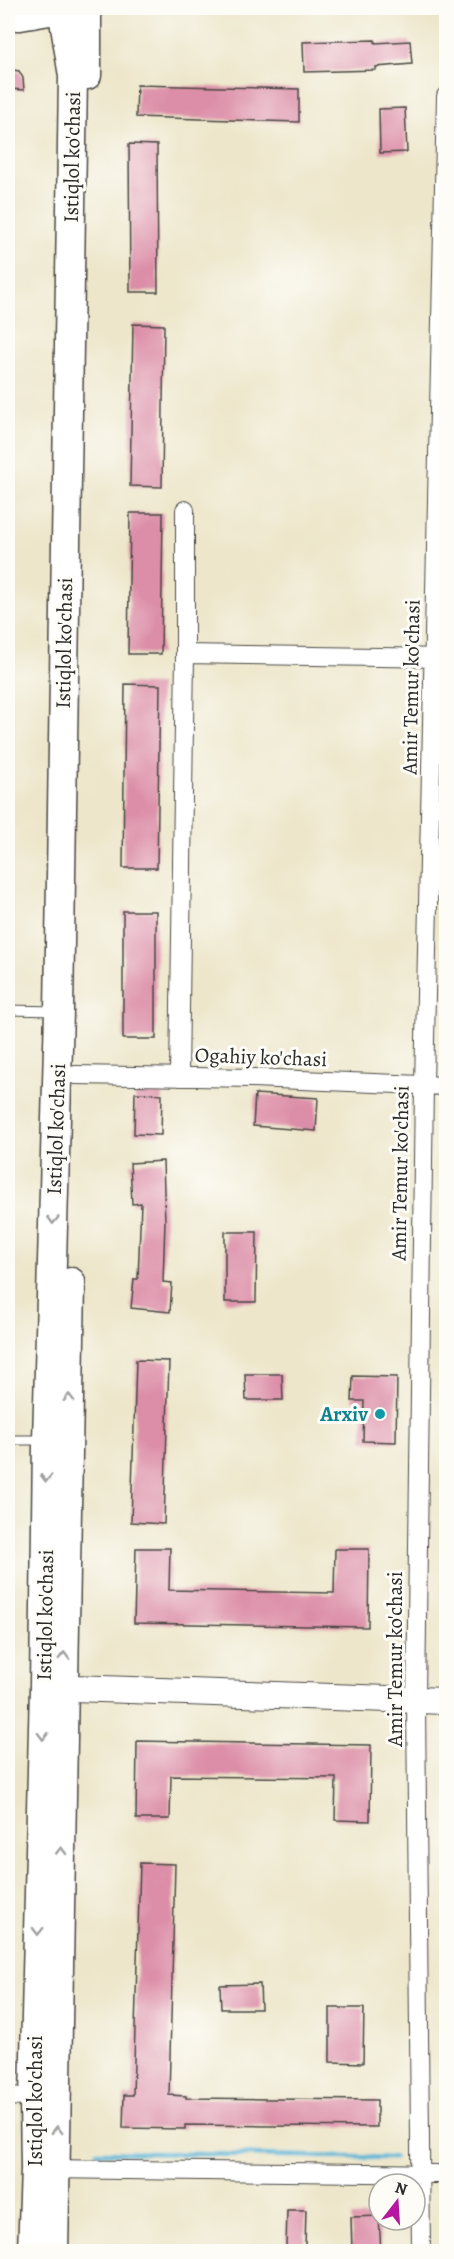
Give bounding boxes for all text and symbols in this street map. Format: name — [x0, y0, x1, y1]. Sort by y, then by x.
street label: Istiqlol ko'chasi — [57, 91, 87, 223]
street label: Istiqlol ko'chasi — [49, 577, 79, 709]
street label: Amir Temur ko'chasi — [395, 599, 427, 776]
street label: Ogahiy ko'chasi — [194, 1041, 328, 1073]
street label: Istiqlol ko'chasi — [40, 1063, 72, 1195]
street label: Amir Temur ko'chasi — [384, 1085, 416, 1262]
one-way arrow — [47, 1215, 59, 1224]
one-way arrow — [63, 1394, 75, 1403]
place label: Arxiv — [319, 1400, 368, 1428]
marker: Arxiv — [373, 1407, 387, 1421]
one-way arrow — [40, 1473, 53, 1482]
street label: Istiqlol ko'chasi — [30, 1549, 60, 1681]
street label: Amir Temur ko'chasi — [381, 1571, 409, 1748]
one-way arrow — [58, 1652, 71, 1661]
one-way arrow — [37, 1731, 49, 1740]
one-way arrow — [55, 1847, 67, 1856]
one-way arrow — [32, 1926, 44, 1935]
street label: Istiqlol ko'chasi — [21, 2035, 49, 2167]
one-way arrow — [51, 2126, 63, 2135]
north arrow — [367, 2172, 427, 2232]
text: N — [392, 2176, 410, 2201]

